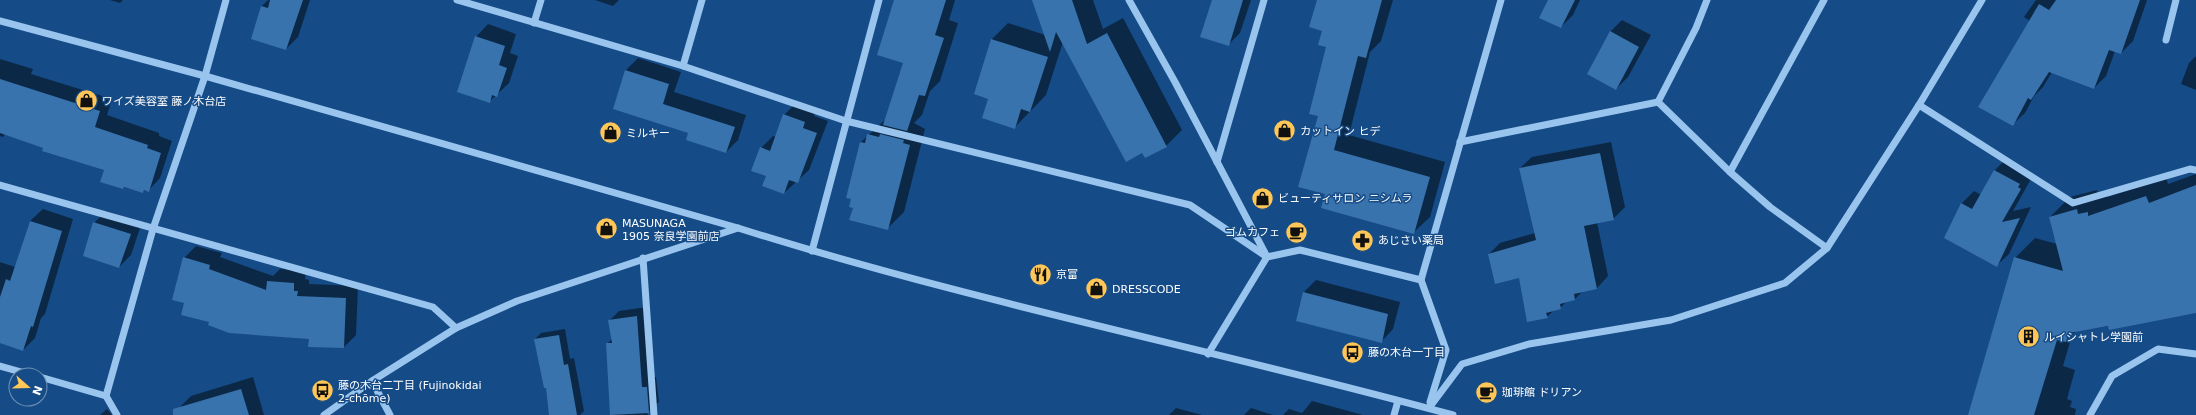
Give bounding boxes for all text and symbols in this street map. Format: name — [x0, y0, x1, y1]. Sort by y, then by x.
shop icon: ワイズ美容室 藤ノ木台店 — [73, 88, 99, 114]
place label: ワイズ美容室 藤ノ木台店 — [102, 95, 226, 108]
shop icon: カットイン ヒデ — [1271, 118, 1297, 144]
shop icon: ミルキー — [598, 120, 624, 146]
place label: カットイン ヒデ — [1300, 125, 1381, 138]
place label: ミルキー — [626, 127, 670, 140]
shop icon: ビューティサロン ニシムラ — [1249, 185, 1275, 211]
place label: ビューティサロン ニシムラ — [1278, 192, 1412, 205]
shop icon: MASUNAGA 1905 奈良学園前店 — [594, 216, 620, 242]
place label: MASUNAGA 1905 奈良学園前店 — [622, 217, 720, 243]
cafe icon: ゴムカフェ — [1283, 219, 1309, 245]
place label: ゴムカフェ — [1225, 226, 1280, 239]
pharmacy icon: あじさい薬局 — [1350, 227, 1376, 253]
place label: あじさい薬局 — [1378, 234, 1444, 247]
restaurant icon: 京富 — [1028, 261, 1054, 287]
place label: 京富 — [1056, 268, 1078, 281]
shop icon: DRESSCODE — [1083, 276, 1109, 302]
place label: DRESSCODE — [1112, 283, 1181, 296]
building icon: ルイシャトレ学園前 — [2016, 324, 2042, 350]
place label: ルイシャトレ学園前 — [2044, 331, 2143, 344]
bus stop icon: 藤の木台一丁目 — [1340, 339, 1366, 365]
place label: 藤の木台一丁目 — [1368, 346, 1445, 359]
north arrow — [8, 367, 48, 407]
bus stop icon: 藤の木台二丁目 (Fujinokidai 2-chōme) — [309, 378, 335, 404]
place label: 藤の木台二丁目 (Fujinokidai 2-chōme) — [338, 379, 482, 405]
cafe icon: 珈琲館 ドリアン — [1474, 379, 1500, 405]
text: N — [29, 384, 45, 397]
place label: 珈琲館 ドリアン — [1502, 386, 1582, 399]

